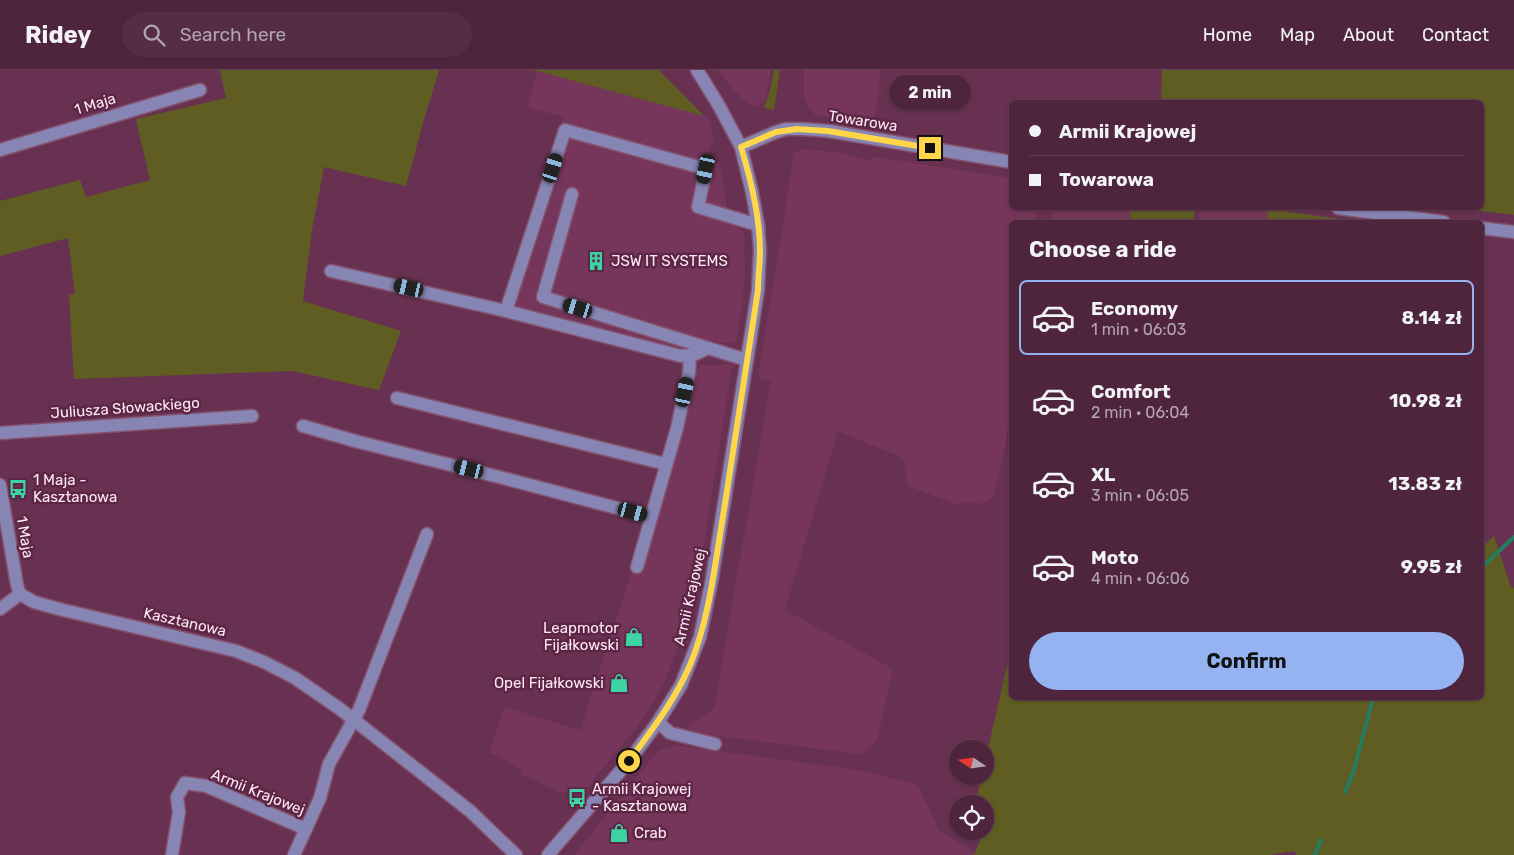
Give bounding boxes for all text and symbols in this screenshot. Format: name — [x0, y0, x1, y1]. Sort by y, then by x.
search box — [122, 12, 472, 57]
text: Ridey — [25, 21, 92, 49]
icon: search — [140, 21, 168, 49]
text: Search here — [180, 23, 286, 46]
text: Home — [1203, 24, 1252, 46]
text: Map — [1280, 24, 1315, 46]
text: About — [1343, 24, 1394, 46]
text: Contact — [1422, 24, 1489, 46]
callout: 2 min — [889, 75, 971, 110]
text: 2 min — [908, 83, 952, 102]
street label: 1 Maja — [72, 89, 118, 119]
street label: Towarowa — [827, 107, 899, 135]
text: Armii Krajowej — [1059, 120, 1196, 143]
route end — [919, 137, 941, 159]
car — [541, 151, 564, 185]
car — [695, 153, 716, 185]
text: Towarowa — [1059, 168, 1154, 191]
text: Choose a ride — [1029, 236, 1176, 263]
building icon: JSW IT SYSTEMS — [585, 250, 607, 272]
place label: JSW IT SYSTEMS — [611, 252, 728, 270]
car — [392, 277, 425, 299]
icon: car — [1031, 295, 1076, 340]
car — [561, 296, 594, 320]
text: Economy — [1091, 297, 1178, 320]
text: 8.14 zł — [1402, 306, 1462, 329]
text: 1 min · 06:03 — [1091, 320, 1186, 339]
car — [674, 376, 695, 408]
icon: car — [1031, 378, 1076, 423]
text: Comfort — [1091, 380, 1171, 403]
text: 10.98 zł — [1389, 389, 1462, 412]
street label: Juliusza Słowackiego — [50, 394, 200, 422]
text: 2 min · 06:04 — [1091, 403, 1189, 422]
car — [452, 458, 485, 480]
icon: car — [1031, 461, 1076, 506]
text: XL — [1091, 463, 1115, 486]
place label: 1 Maja - Kasztanowa — [33, 471, 117, 506]
text: 13.83 zł — [1388, 472, 1462, 495]
bus stop icon: 1 Maja - Kasztanowa — [7, 478, 29, 500]
text: 3 min · 06:05 — [1091, 486, 1189, 505]
car — [616, 501, 649, 523]
street label: 1 Maja — [12, 514, 38, 560]
icon: car — [1031, 544, 1076, 589]
text: Moto — [1091, 546, 1139, 569]
street label: Armii Krajowej — [670, 547, 710, 647]
text: 9.95 zł — [1401, 555, 1462, 578]
text: 4 min · 06:06 — [1091, 569, 1189, 588]
street label: Kasztanowa — [142, 604, 228, 640]
place label: Leapmotor Fijałkowski — [543, 619, 619, 654]
shop icon: Leapmotor Fijałkowski — [623, 626, 645, 648]
button: Confirm — [1029, 632, 1464, 690]
shop icon: Opel Fijałkowski — [608, 672, 630, 694]
place label: Opel Fijałkowski — [494, 674, 604, 692]
north arrow — [949, 740, 994, 785]
map controls — [949, 740, 994, 840]
route start — [618, 750, 640, 772]
street label: Armii Krajowej — [209, 765, 307, 819]
place label: Armii Krajowej - Kasztanowa — [592, 780, 691, 815]
bus stop icon: Armii Krajowej - Kasztanowa — [566, 787, 588, 809]
button: locate — [949, 795, 994, 840]
shop icon: Crab — [608, 822, 630, 844]
place label: Crab — [634, 824, 667, 842]

